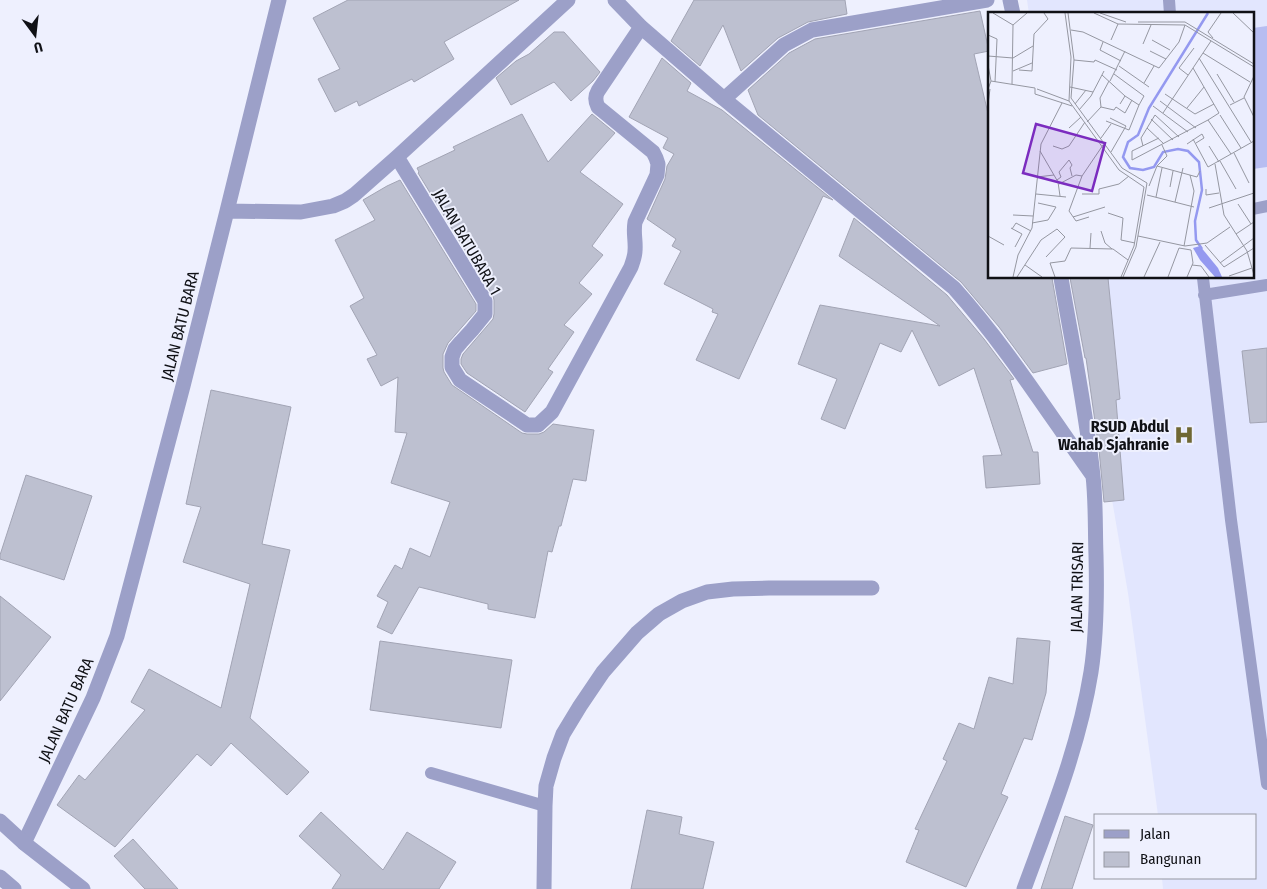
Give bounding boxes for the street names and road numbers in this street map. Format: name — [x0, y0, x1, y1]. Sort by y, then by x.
street label: JALAN BATUBARA 1 — [429, 186, 505, 298]
street label: JALAN BATU BARA — [157, 268, 203, 383]
street label: JALAN TRISARI — [1067, 541, 1087, 633]
street label: JALAN BATU BARA — [34, 654, 98, 765]

